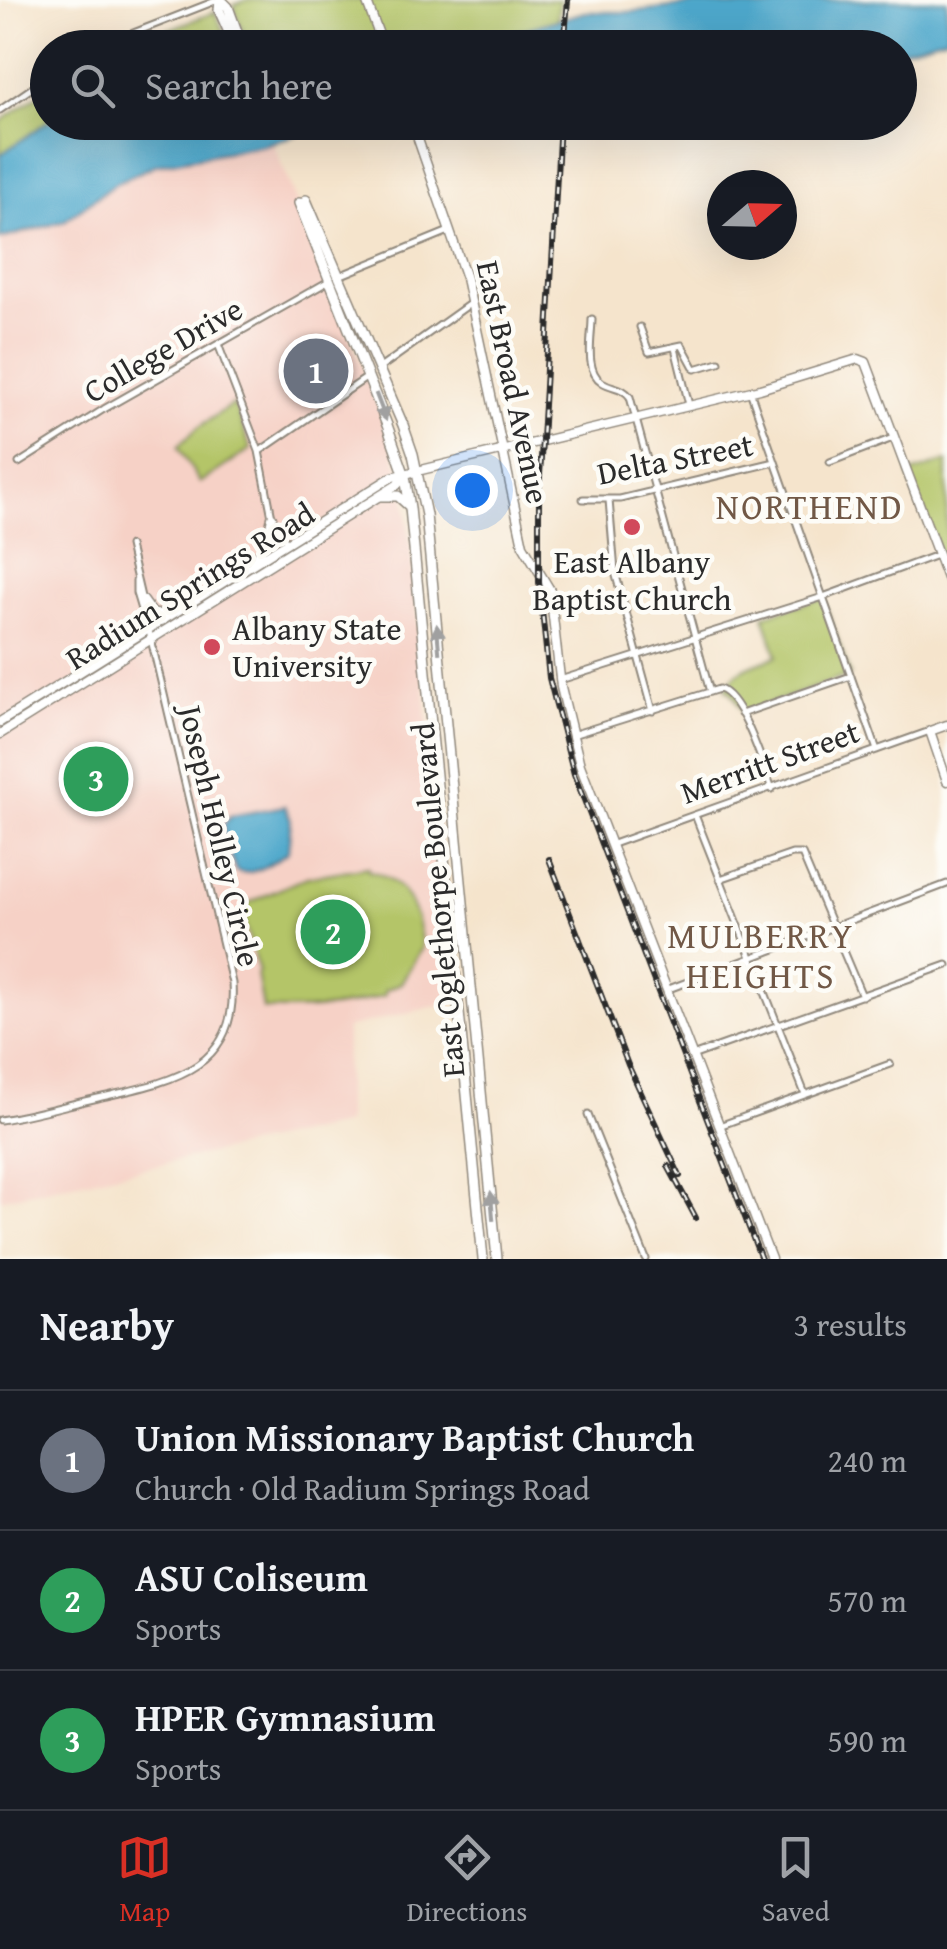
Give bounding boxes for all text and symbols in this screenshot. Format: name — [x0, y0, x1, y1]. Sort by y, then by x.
search box — [30, 30, 917, 140]
text: Search here — [145, 57, 333, 113]
icon: search — [65, 58, 120, 113]
north arrow — [707, 170, 797, 260]
street label: East Broad Avenue — [465, 256, 562, 508]
street label: College Drive — [75, 285, 251, 414]
pin: 1 — [284, 334, 348, 408]
one-way arrow — [374, 393, 389, 423]
street label: Delta Street — [593, 420, 757, 497]
your location — [447, 465, 498, 516]
district label: NORTHEND — [716, 481, 904, 532]
street label: Radium Springs Road — [56, 490, 323, 681]
marker: East Albany Baptist Church — [621, 516, 643, 538]
place label: East Albany Baptist Church — [533, 538, 731, 622]
place label: Albany State University — [232, 605, 401, 689]
one-way arrow — [430, 622, 446, 654]
marker: Albany State University — [201, 636, 223, 658]
street label: Joseph Holley Circle — [167, 697, 273, 971]
street label: Merritt Street — [674, 707, 866, 816]
street label: East Oglethorpe Boulevard — [399, 721, 476, 1079]
pin: 3 — [64, 742, 128, 816]
pin: 2 — [300, 894, 366, 970]
district label: MULBERRY HEIGHTS — [667, 910, 855, 1001]
one-way arrow — [483, 1190, 499, 1222]
text: Nearby — [40, 1294, 174, 1355]
text: 3 results — [794, 1301, 907, 1348]
text: Union Missionary Baptist Church — [135, 1409, 694, 1465]
text: 1 — [64, 1437, 81, 1484]
text: 240 m — [828, 1437, 907, 1484]
text: Church · Old Radium Springs Road — [135, 1465, 590, 1512]
text: ASU Coliseum — [135, 1549, 368, 1605]
text: 2 — [64, 1577, 81, 1624]
text: 570 m — [828, 1577, 907, 1624]
text: Sports — [135, 1605, 221, 1652]
text: HPER Gymnasium — [135, 1689, 435, 1745]
text: 3 — [64, 1717, 81, 1764]
text: 590 m — [828, 1717, 907, 1764]
text: Sports — [135, 1745, 221, 1792]
tab: Map — [117, 1830, 172, 1931]
tab: Directions — [407, 1830, 527, 1931]
tab: Saved — [762, 1830, 830, 1931]

